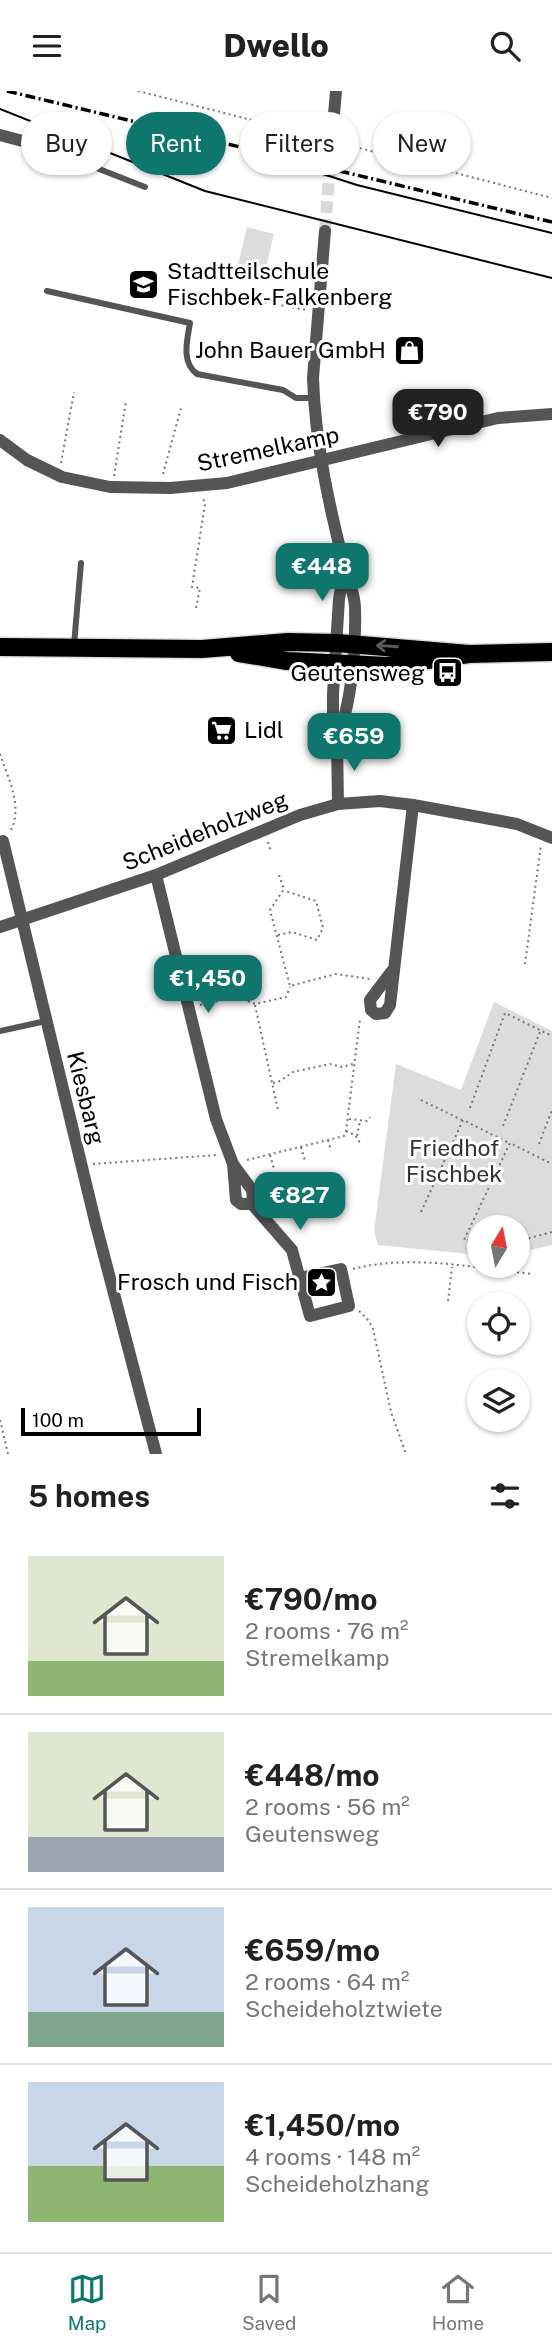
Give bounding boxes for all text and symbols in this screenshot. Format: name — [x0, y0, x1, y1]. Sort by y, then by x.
icon: menu — [28, 27, 66, 65]
text: Dwello — [223, 27, 329, 64]
icon: search — [486, 27, 524, 65]
chip: Buy — [21, 112, 112, 175]
chip: Rent — [126, 112, 226, 175]
chip: Filters — [240, 112, 359, 175]
chip: New — [373, 112, 471, 175]
place label: Stadtteilschule Fischbek-Falkenberg — [167, 257, 393, 310]
school or university icon: Stadtteilschule Fischbek-Falkenberg — [127, 267, 161, 301]
shop icon: John Bauer GmbH — [392, 333, 426, 367]
place label: John Bauer GmbH — [195, 336, 386, 363]
pin: €790 — [397, 389, 479, 449]
text: €790 — [408, 398, 468, 425]
street label: Stremelkamp — [194, 420, 341, 477]
pin: €448 — [281, 543, 363, 603]
text: €448 — [292, 552, 352, 579]
one-way arrow — [376, 639, 399, 652]
bus stop icon: Geutensweg — [431, 656, 465, 690]
place label: Geutensweg — [290, 659, 425, 686]
supermarket icon: Lidl — [204, 713, 238, 747]
pin: €659 — [313, 713, 395, 773]
place label: Lidl — [244, 716, 284, 743]
text: €659 — [324, 722, 384, 749]
street label: Scheideholzweg — [118, 785, 291, 876]
pin: €1,450 — [151, 955, 265, 1015]
text: €1,450 — [170, 964, 246, 991]
street label: Kiesbarg — [62, 1048, 111, 1147]
park label: Friedhof Fischbek — [406, 1134, 502, 1187]
pin: €827 — [259, 1173, 341, 1232]
text: €827 — [270, 1181, 330, 1208]
north arrow — [467, 1215, 530, 1277]
map controls — [467, 1215, 530, 1432]
place icon: Frosch und Fisch — [304, 1265, 338, 1299]
place label: Frosch und Fisch — [117, 1268, 298, 1295]
button: locate — [467, 1292, 530, 1355]
button: layers — [467, 1369, 530, 1432]
scale bar — [21, 1405, 201, 1437]
text: 100 m — [32, 1409, 84, 1431]
icon: filters — [486, 1477, 524, 1515]
text: 5 homes — [28, 1478, 150, 1514]
text: €790/mo — [245, 1581, 378, 1617]
icon: home — [84, 1584, 168, 1668]
text: 2 rooms · 76 m² — [245, 1617, 408, 1644]
text: Stremelkamp — [245, 1644, 389, 1671]
text: €448/mo — [245, 1757, 380, 1793]
icon: home — [84, 1760, 168, 1844]
text: 2 rooms · 56 m² — [245, 1793, 410, 1820]
text: Geutensweg — [245, 1820, 380, 1847]
text: €659/mo — [245, 1932, 380, 1968]
icon: home — [84, 1935, 168, 2019]
text: 2 rooms · 64 m² — [245, 1968, 409, 1995]
text: Scheideholztwiete — [245, 1995, 443, 2022]
text: €1,450/mo — [245, 2107, 400, 2143]
icon: home — [84, 2110, 168, 2194]
text: 4 rooms · 148 m² — [245, 2143, 420, 2170]
text: Scheideholzhang — [245, 2170, 429, 2197]
tab: Map — [68, 2270, 106, 2334]
tab: Saved — [242, 2270, 296, 2334]
tab: Home — [432, 2270, 484, 2334]

